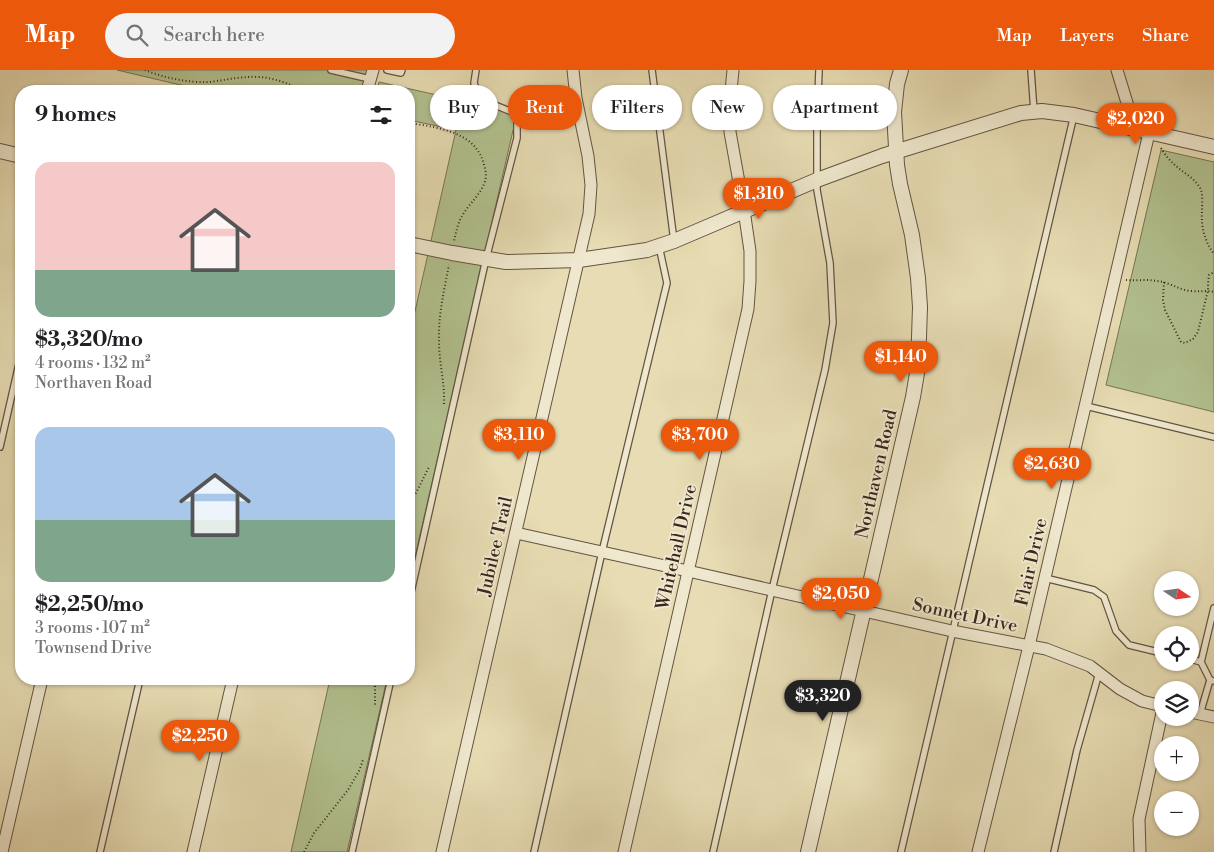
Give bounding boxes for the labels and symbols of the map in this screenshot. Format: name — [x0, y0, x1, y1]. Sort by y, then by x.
pin: $2,020 — [1095, 102, 1177, 145]
pin: $1,310 — [718, 178, 800, 220]
pin: $1,140 — [860, 340, 942, 383]
street label: Northaven Road — [850, 407, 903, 541]
pin: $3,110 — [478, 418, 560, 461]
pin: $3,700 — [659, 418, 741, 461]
pin: $2,630 — [1011, 448, 1093, 490]
street label: Whitehall Drive — [651, 482, 702, 613]
street label: Jubilee Trail — [473, 493, 518, 599]
street label: Flair Drive — [1010, 516, 1053, 608]
north arrow — [1154, 571, 1199, 616]
pin: $2,050 — [800, 578, 882, 620]
street label: Sonnet Drive — [910, 593, 1020, 638]
pin: $3,320 — [782, 680, 864, 722]
pin: $2,250 — [159, 720, 241, 762]

